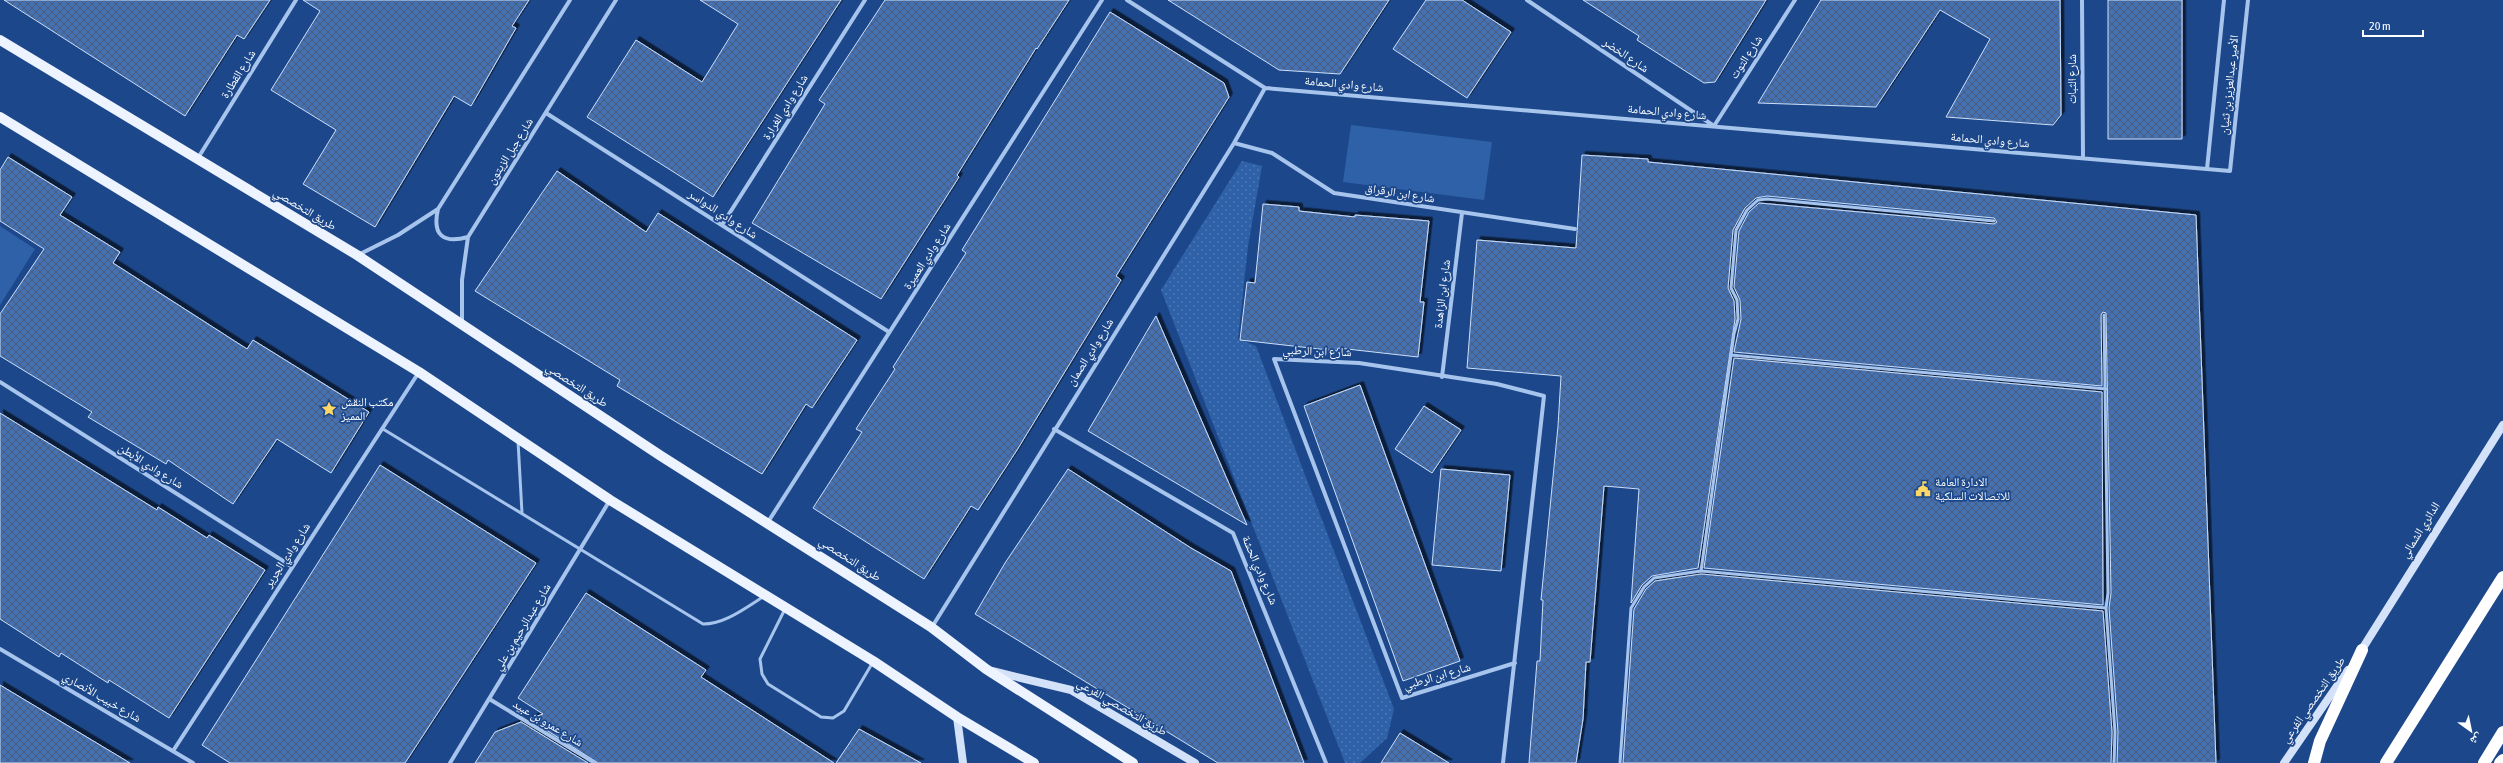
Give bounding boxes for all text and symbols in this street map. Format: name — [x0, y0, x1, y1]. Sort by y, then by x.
scale bar — [2363, 12, 2423, 38]
text: 20 m — [2369, 19, 2391, 33]
street label: شارع التوت — [1727, 33, 1766, 82]
street label: شارع الخضر — [1599, 34, 1652, 76]
street label: الأمير عبدالعزيز بن ثنيان — [2217, 34, 2242, 136]
street label: شارع القطارة — [218, 47, 259, 101]
street label: شارع الثبات — [2065, 54, 2080, 104]
street label: شارع وادي الغرارة — [759, 72, 813, 144]
street label: شارع وادي الحمامة — [1304, 74, 1384, 97]
street label: شارع وادي الحمامة — [1627, 102, 1707, 125]
street label: شارع جبل الزيتون — [484, 115, 537, 187]
street label: شارع وادي الحمامة — [1950, 130, 2030, 153]
street label: شارع ابن الرقراق — [1364, 181, 1436, 206]
street label: طريق التخصصي — [269, 185, 339, 236]
street label: شارع وادي الدواسر — [683, 186, 760, 244]
street label: شارع وادي العميرة — [900, 220, 956, 293]
street label: شارع ابن الزاهدة — [1431, 259, 1454, 329]
street label: شارع وادي الصمان — [1064, 316, 1119, 390]
street label: شارع ابن الرطبي — [1282, 343, 1352, 362]
street label: طريق التخصصي — [542, 360, 611, 413]
place label: مكتب النقش المميز — [340, 395, 394, 423]
place icon: مكتب النقش المميز — [320, 400, 338, 418]
street label: شارع وادي الأبطن — [114, 440, 186, 494]
place label: الادارة العامة للاتصالات السلكية — [1935, 475, 2010, 503]
public building icon: الادارة العامة للاتصالات السلكية — [1914, 480, 1932, 498]
street label: الدائري الشمالي — [2397, 499, 2445, 562]
street label: شارع وادي الجرير — [260, 520, 316, 592]
street label: شارع وادي الحشة — [1236, 533, 1281, 608]
street label: طريق التخصصي — [815, 534, 884, 587]
street label: شارع عبدالرحيم بن علي — [490, 581, 556, 675]
street label: طريق التخصصي الفرعي — [2278, 654, 2350, 747]
street label: شارع ابن الرطبي — [1402, 660, 1473, 695]
street label: شارع خبيب الأنصاري — [59, 669, 144, 728]
street label: طريق التخصصي الفرعي — [1073, 676, 1170, 741]
street label: شارع عمرو بن عبيد — [510, 697, 586, 750]
north arrow — [2451, 711, 2491, 751]
text: ش — [2467, 729, 2485, 748]

